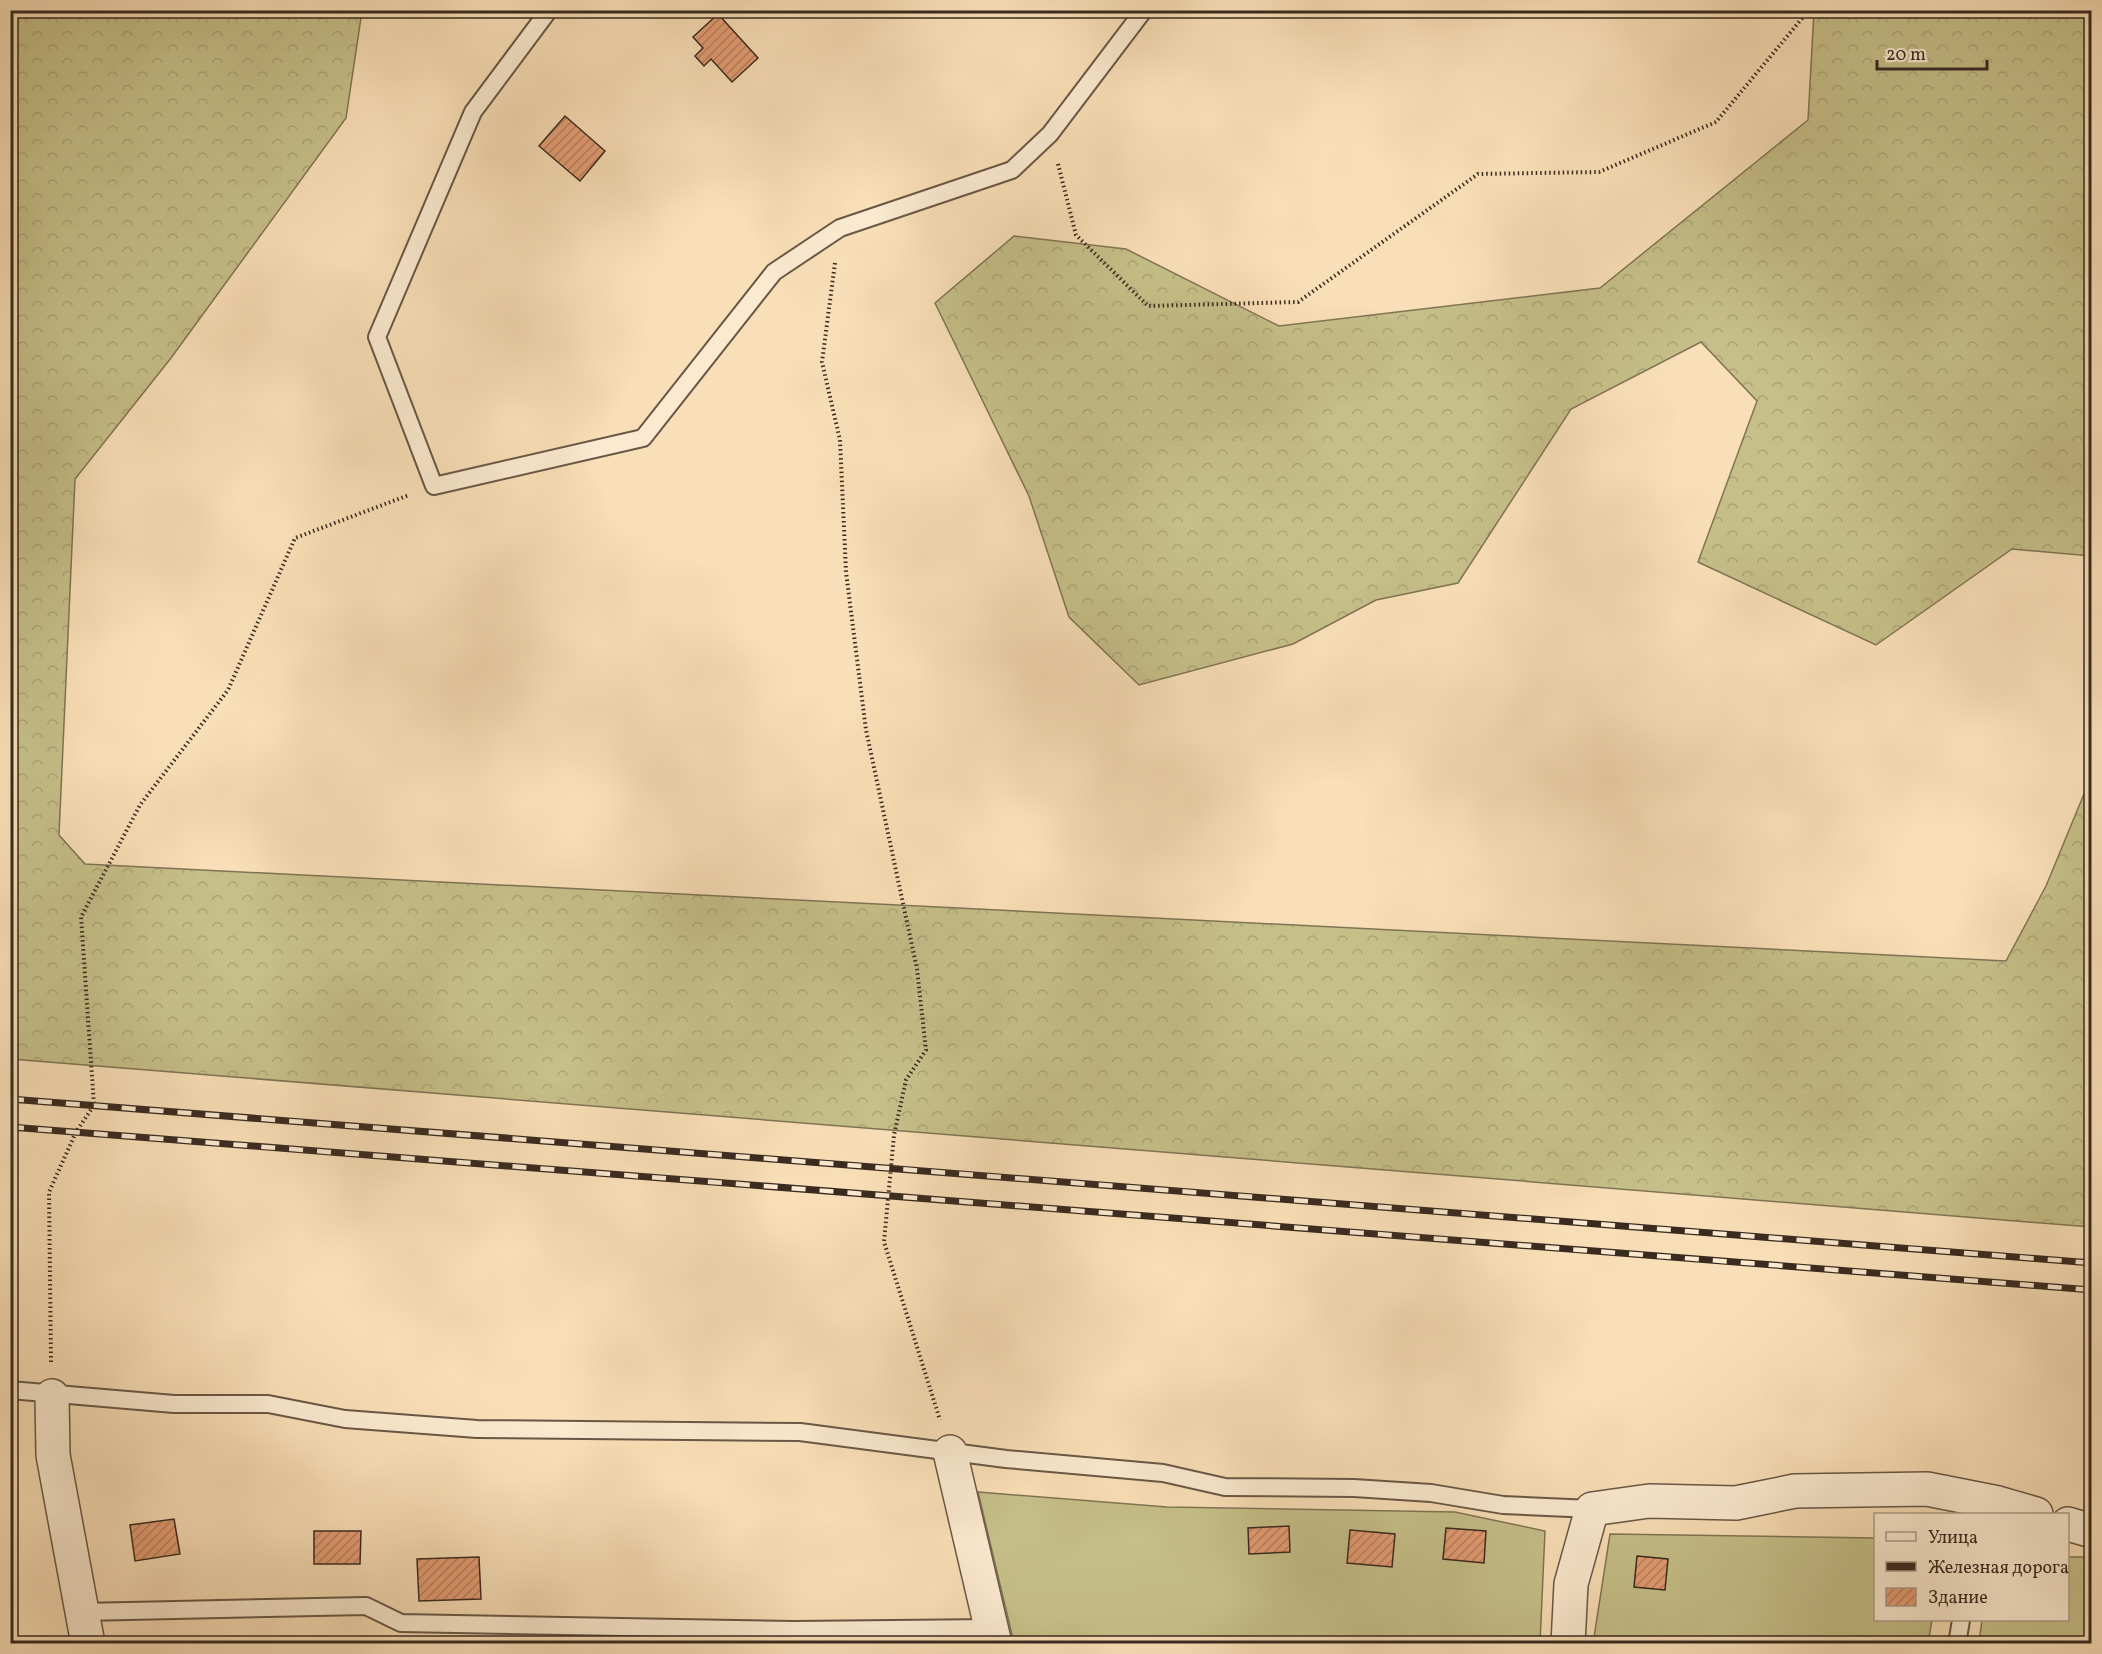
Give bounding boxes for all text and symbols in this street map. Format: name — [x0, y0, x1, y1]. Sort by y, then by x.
scale bar — [1877, 33, 1986, 71]
text: 20 m — [1886, 43, 1926, 68]
legend — [1874, 1513, 2069, 1621]
text: Улица — [1928, 1526, 1978, 1551]
text: Железная дорога — [1928, 1556, 2069, 1581]
text: Здание — [1928, 1586, 1988, 1611]

